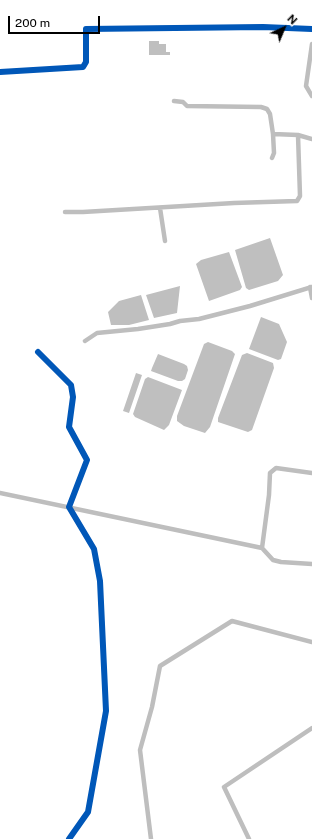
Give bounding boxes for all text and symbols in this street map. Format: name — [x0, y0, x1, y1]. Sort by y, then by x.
scale bar — [10, 8, 102, 34]
north arrow — [264, 8, 304, 48]
text: N — [285, 12, 300, 27]
text: 200 m — [15, 16, 50, 30]

